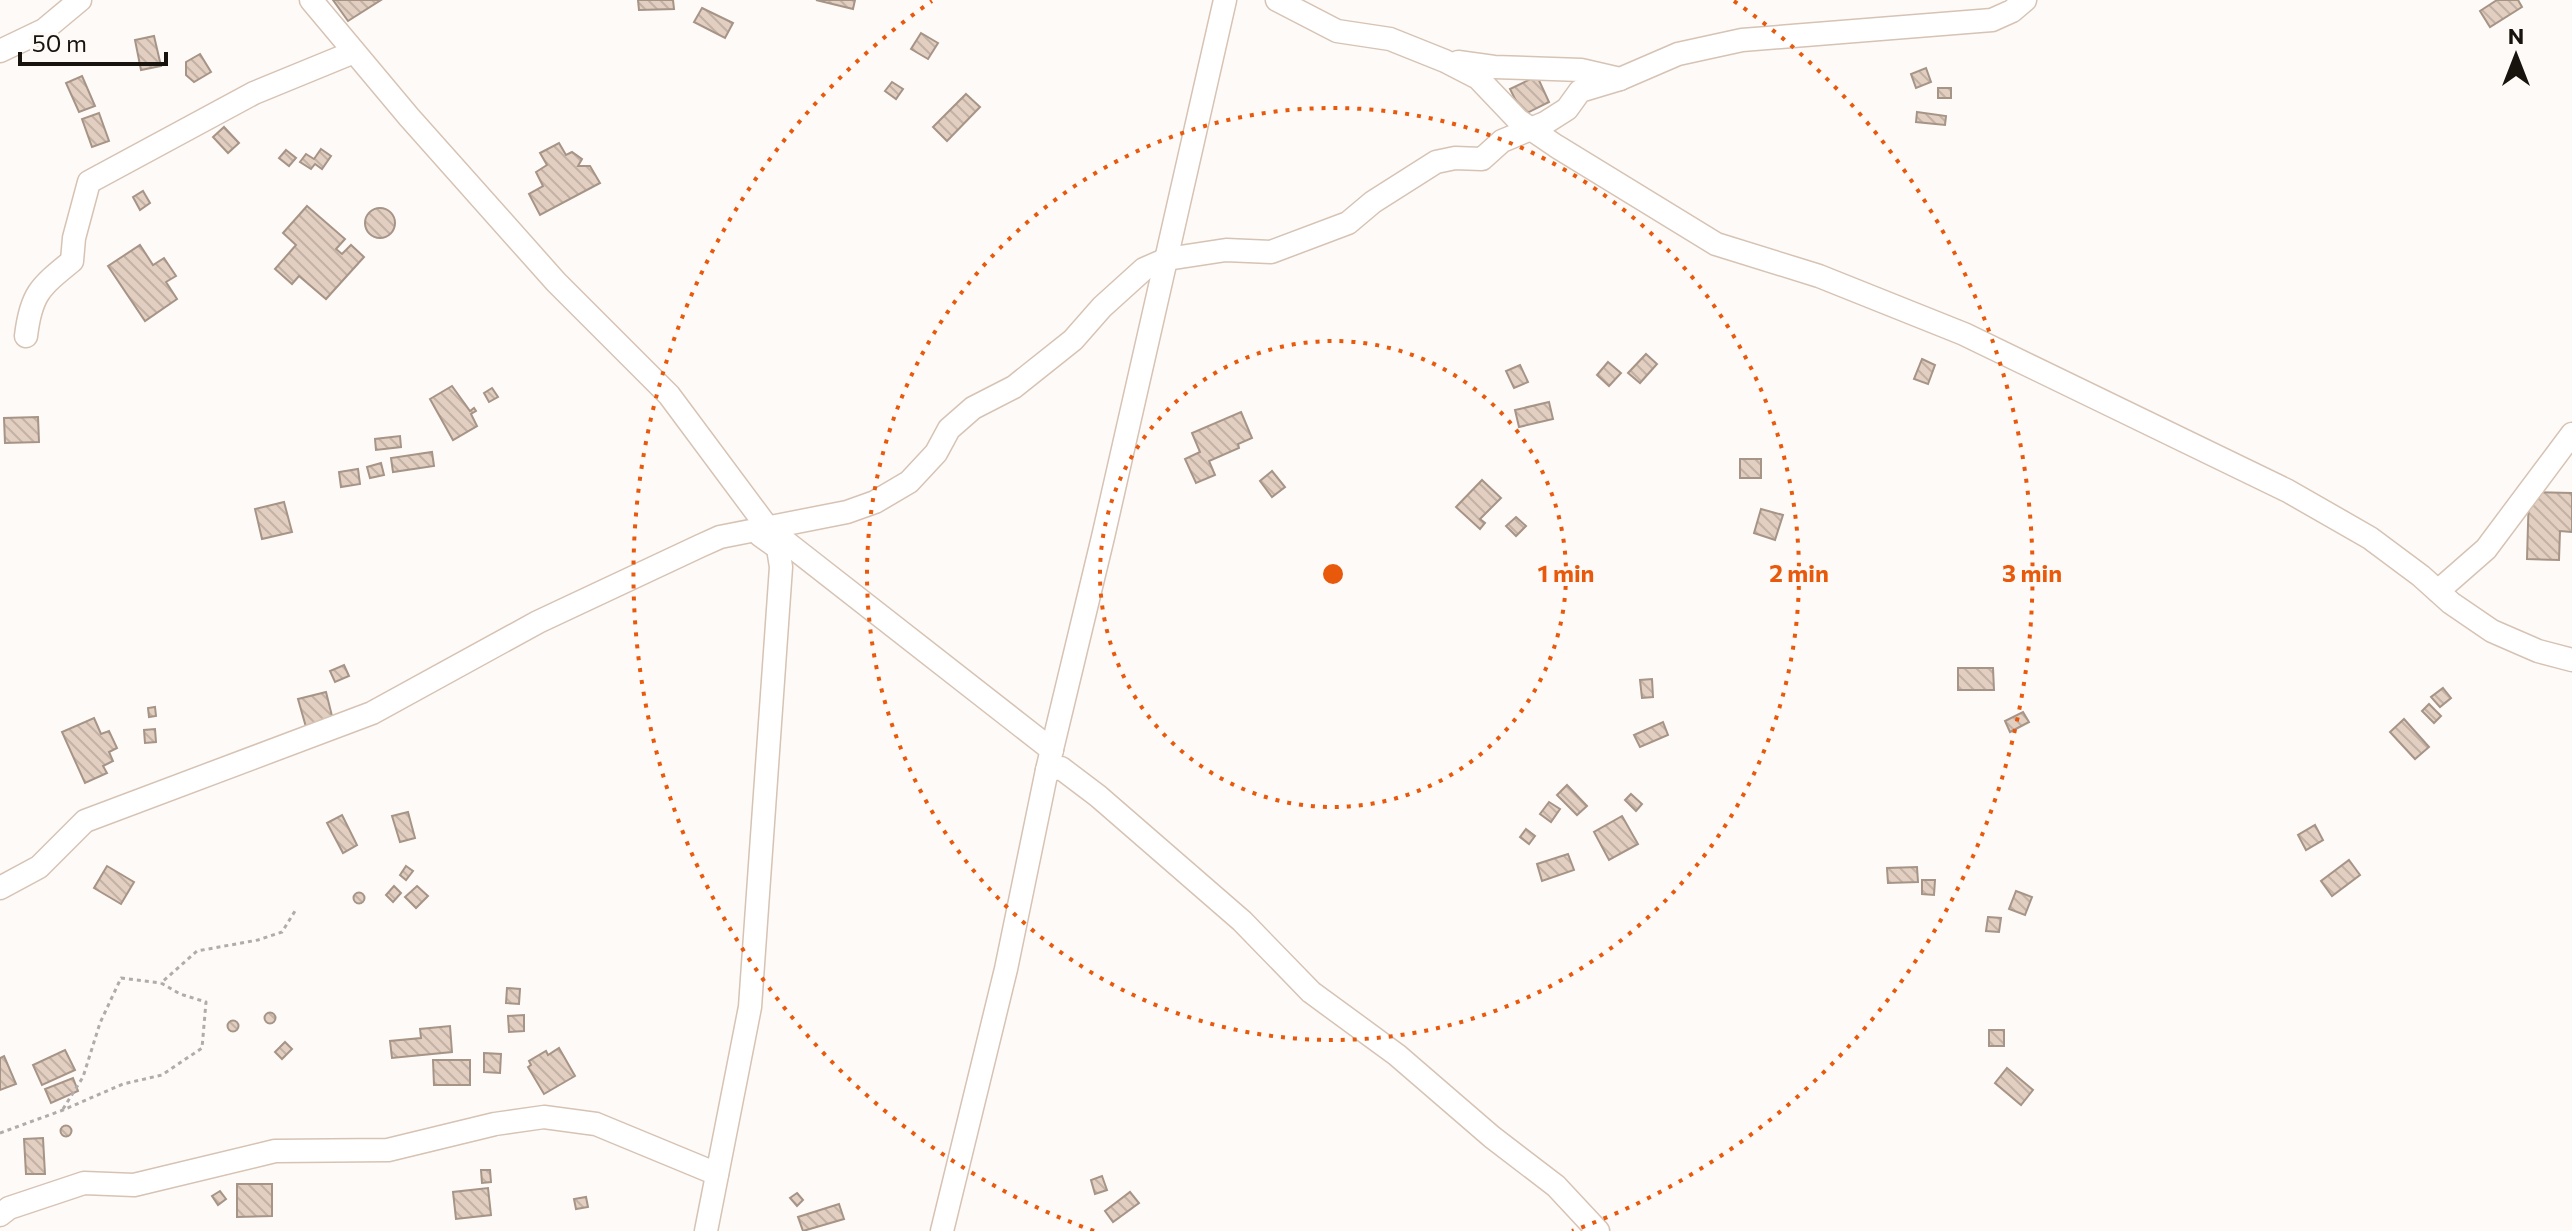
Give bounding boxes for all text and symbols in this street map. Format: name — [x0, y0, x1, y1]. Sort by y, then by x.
scale bar — [20, 16, 166, 66]
north arrow — [2476, 16, 2556, 96]
text: N — [2508, 22, 2524, 49]
text: 50 m — [32, 28, 87, 57]
text: 1 min — [1538, 558, 1594, 587]
text: 2 min — [1769, 558, 1829, 587]
text: 3 min — [2002, 558, 2062, 587]
centre of rings — [1319, 560, 1347, 588]

